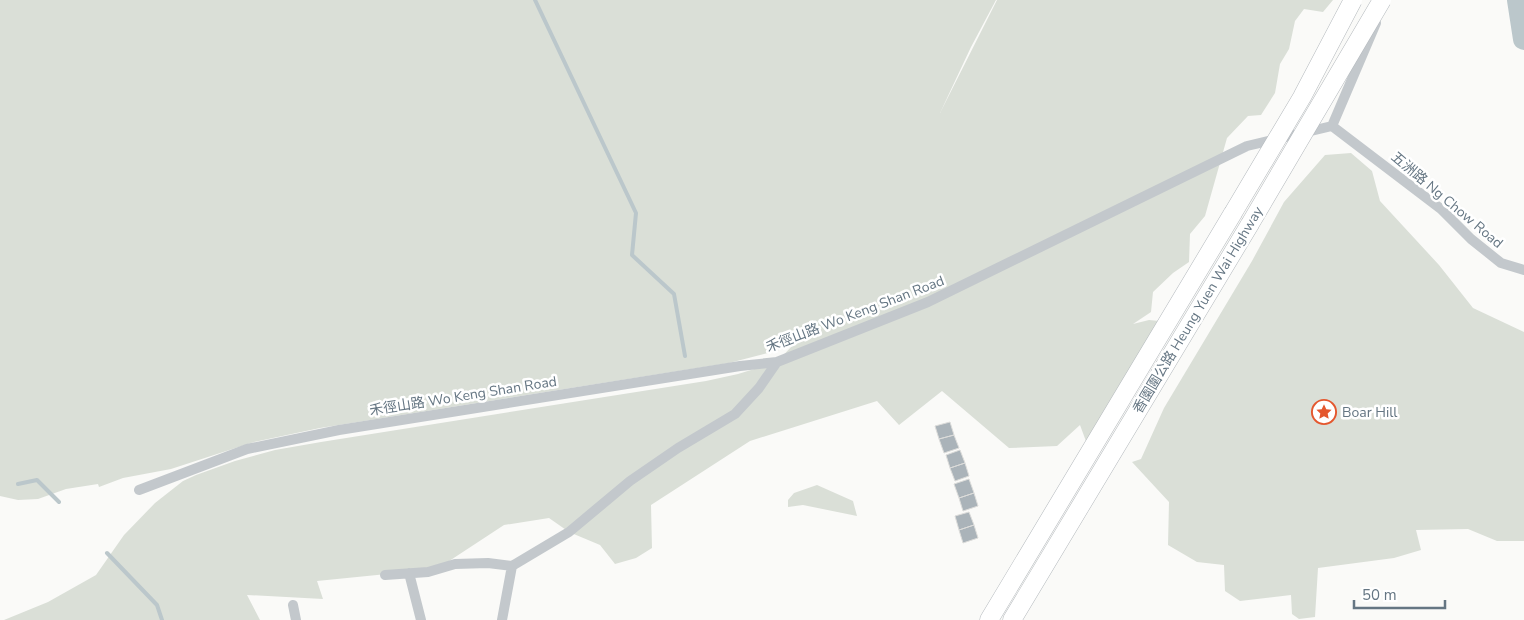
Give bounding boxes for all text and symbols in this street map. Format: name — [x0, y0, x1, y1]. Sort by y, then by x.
street label: 五洲路 Ng Chow Road — [1387, 147, 1507, 253]
street label: 香園圍公路 Heung Yuen Wai Highway — [1128, 202, 1268, 417]
street label: 禾徑山路 Wo Keng Shan Road — [763, 271, 947, 357]
street label: 禾徑山路 Wo Keng Shan Road — [368, 372, 558, 420]
place icon: Boar Hill — [1311, 399, 1337, 425]
place label: Boar Hill — [1342, 403, 1398, 422]
scale bar — [1354, 578, 1445, 610]
text: 50 m — [1362, 585, 1397, 605]

